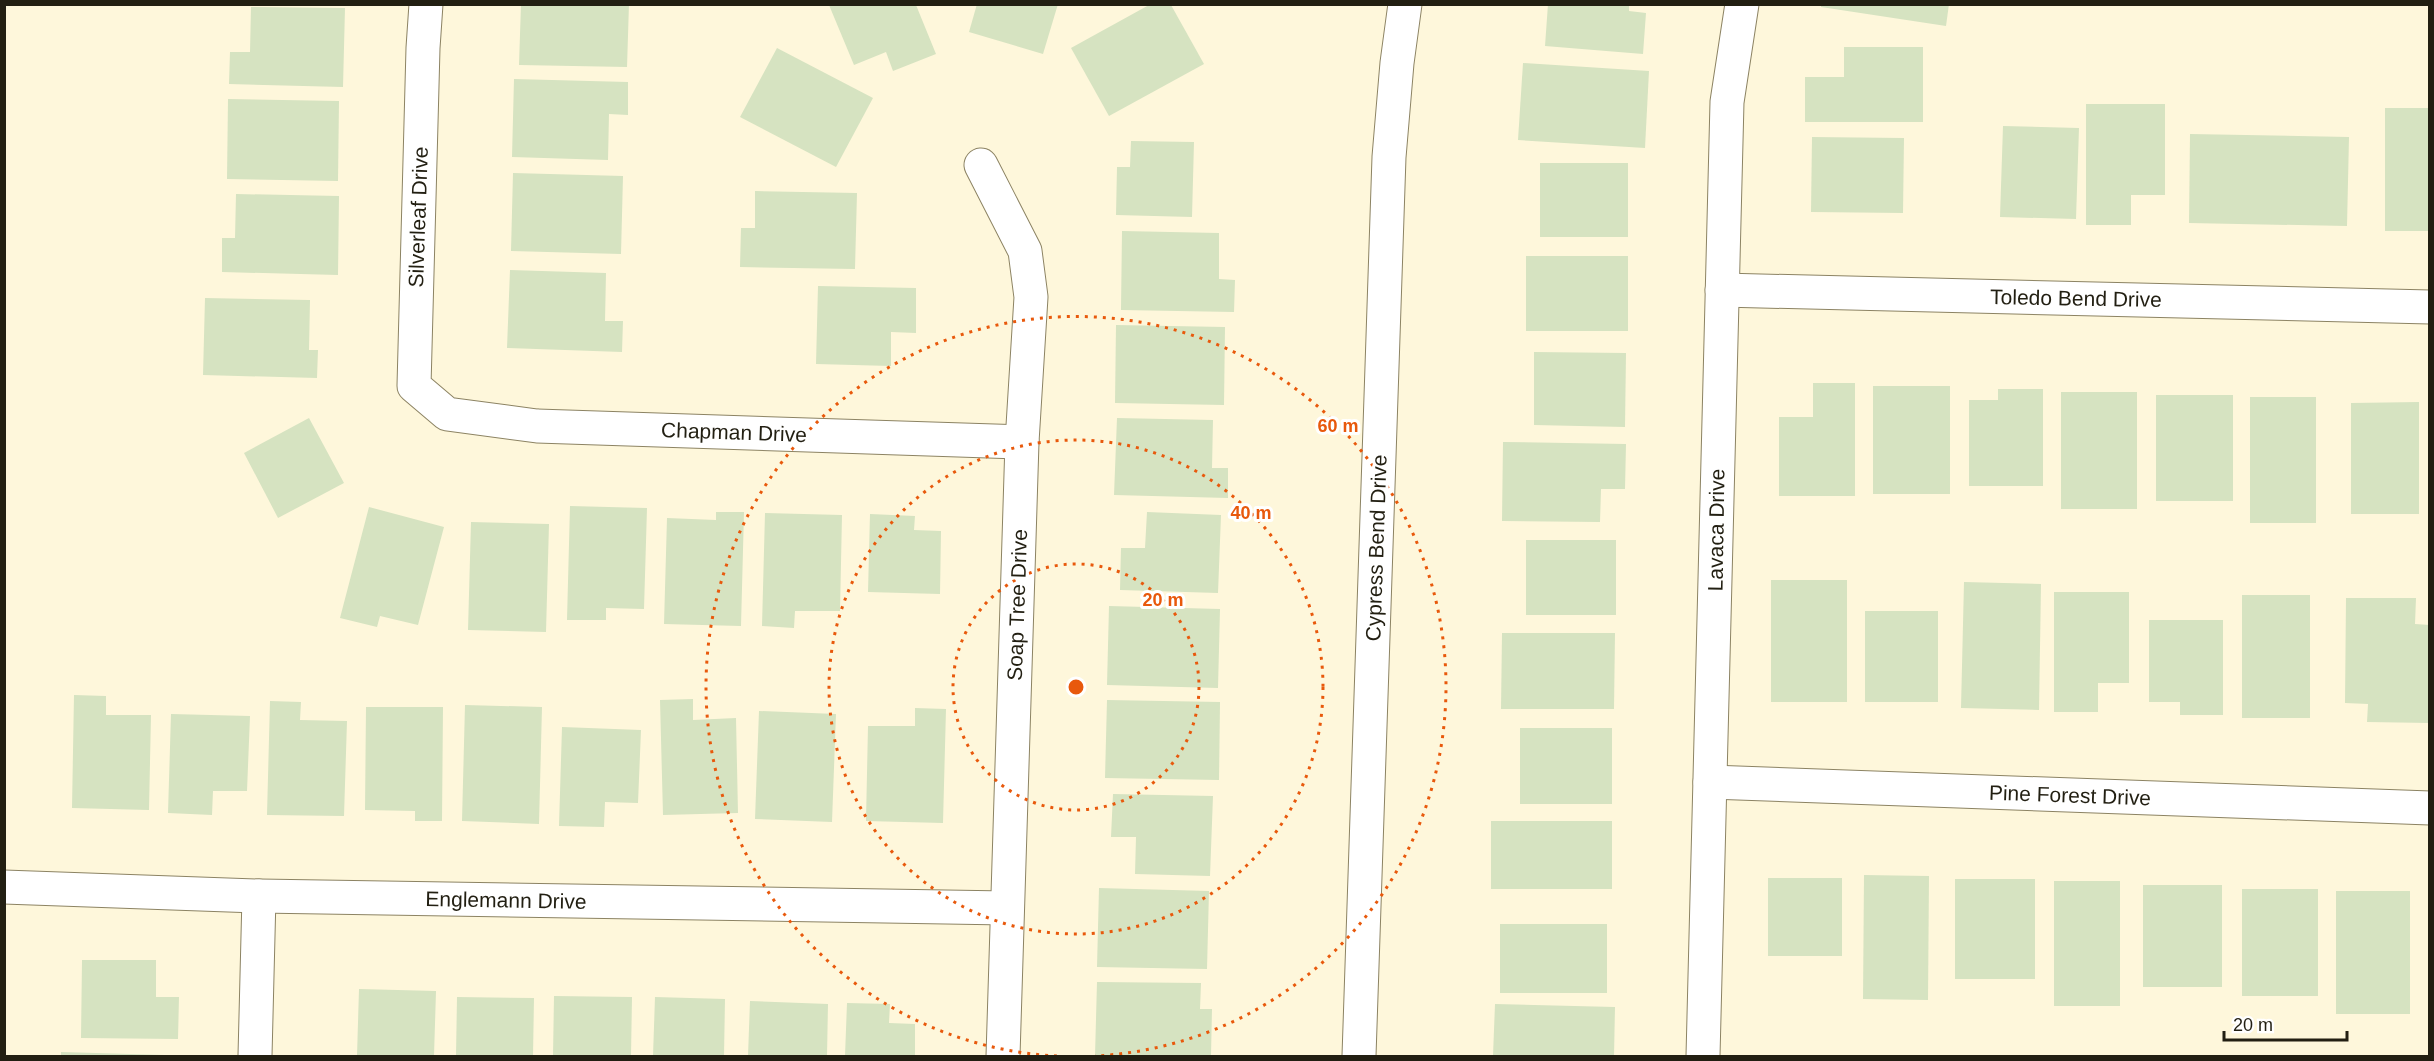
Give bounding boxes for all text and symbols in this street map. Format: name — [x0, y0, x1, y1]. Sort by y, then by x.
street label: Silverleaf Drive — [404, 146, 432, 288]
street label: Toledo Bend Drive — [1990, 285, 2162, 311]
text: 60 m — [1317, 416, 1359, 436]
street label: Chapman Drive — [661, 418, 807, 446]
street label: Cypress Bend Drive — [1361, 454, 1391, 642]
street label: Lavaca Drive — [1703, 469, 1729, 591]
text: 40 m — [1230, 503, 1272, 523]
street label: Soap Tree Drive — [1003, 529, 1031, 681]
text: 20 m — [1142, 590, 1184, 610]
centre of rings — [1066, 677, 1086, 697]
street label: Pine Forest Drive — [1989, 781, 2151, 809]
street label: Englemann Drive — [425, 887, 587, 913]
scale bar — [2224, 1004, 2347, 1042]
text: 20 m — [2233, 1015, 2273, 1035]

